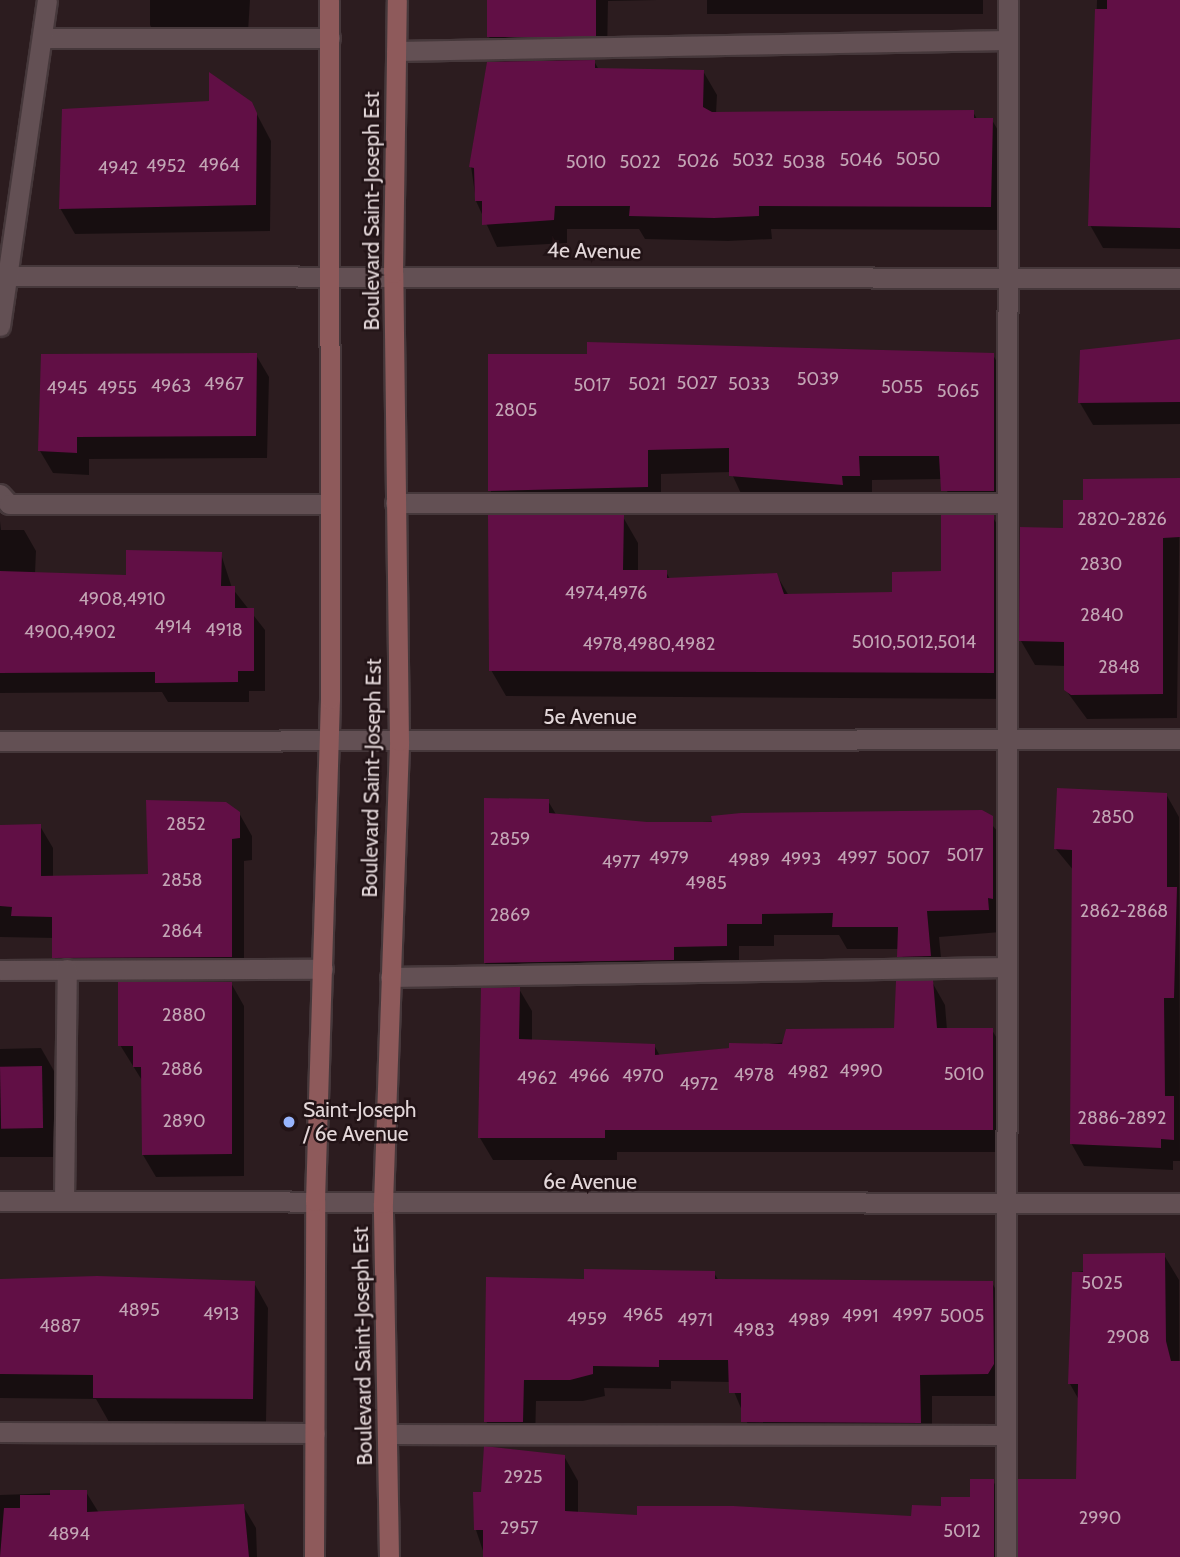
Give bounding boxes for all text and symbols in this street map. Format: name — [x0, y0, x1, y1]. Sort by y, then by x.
street label: Boulevard Saint-Joseph Est — [359, 91, 385, 331]
house number: 5050 — [896, 148, 940, 170]
house number: 5032 — [732, 149, 774, 171]
house number: 5046 — [840, 149, 882, 171]
house number: 5026 — [677, 150, 719, 172]
house number: 5010 — [566, 151, 606, 173]
house number: 5022 — [619, 151, 661, 173]
house number: 5038 — [783, 151, 825, 173]
house number: 4964 — [198, 154, 240, 176]
house number: 4952 — [146, 155, 186, 177]
house number: 4942 — [98, 157, 138, 179]
street label: 4e Avenue — [547, 238, 641, 264]
house number: 5039 — [797, 368, 839, 390]
house number: 5027 — [677, 372, 717, 394]
house number: 4967 — [204, 373, 244, 395]
house number: 5021 — [628, 373, 666, 395]
house number: 5033 — [728, 373, 770, 395]
house number: 5017 — [573, 374, 611, 396]
house number: 4963 — [151, 375, 191, 397]
house number: 5055 — [881, 376, 923, 398]
house number: 4945 — [47, 377, 87, 399]
house number: 4955 — [97, 377, 137, 399]
house number: 5065 — [937, 380, 979, 402]
house number: 2805 — [495, 399, 537, 421]
house number: 2820-2826 — [1077, 508, 1167, 530]
house number: 2830 — [1080, 553, 1122, 575]
house number: 4974,4976 — [565, 582, 647, 604]
house number: 4908,4910 — [78, 588, 166, 610]
house number: 2840 — [1080, 604, 1124, 626]
house number: 4914 — [155, 616, 191, 638]
house number: 4918 — [205, 619, 243, 641]
house number: 4900,4902 — [24, 621, 116, 643]
house number: 5010,5012,5014 — [852, 631, 976, 653]
house number: 4978,4980,4982 — [582, 633, 716, 655]
house number: 2848 — [1098, 656, 1140, 678]
street label: Boulevard Saint-Joseph Est — [357, 658, 387, 898]
street label: 5e Avenue — [543, 704, 637, 730]
house number: 2850 — [1092, 806, 1134, 828]
house number: 2852 — [166, 813, 206, 835]
house number: 2859 — [490, 828, 530, 850]
house number: 5017 — [946, 844, 984, 866]
house number: 4979 — [649, 847, 689, 869]
house number: 4997 — [837, 847, 877, 869]
house number: 5007 — [886, 847, 930, 869]
house number: 4993 — [781, 848, 821, 870]
house number: 4989 — [728, 849, 770, 871]
house number: 4977 — [602, 851, 640, 873]
house number: 2858 — [162, 869, 202, 891]
house number: 4985 — [685, 872, 727, 894]
house number: 2862-2868 — [1080, 900, 1168, 922]
house number: 2869 — [490, 904, 530, 926]
house number: 2864 — [162, 920, 202, 942]
house number: 2880 — [162, 1004, 206, 1026]
house number: 2886 — [161, 1058, 203, 1080]
house number: 4990 — [839, 1060, 883, 1082]
house number: 4982 — [788, 1061, 828, 1083]
house number: 5010 — [944, 1063, 984, 1085]
house number: 4978 — [734, 1064, 774, 1086]
house number: 4966 — [568, 1065, 610, 1087]
house number: 4970 — [622, 1065, 664, 1087]
house number: 4962 — [517, 1067, 557, 1089]
house number: 4972 — [679, 1073, 719, 1095]
place label: Saint-Joseph / 6e Avenue — [303, 1097, 416, 1147]
house number: 2886-2892 — [1078, 1107, 1166, 1129]
house number: 2890 — [162, 1110, 206, 1132]
marker: Saint-Joseph / 6e Avenue — [281, 1114, 297, 1130]
street label: 6e Avenue — [543, 1169, 637, 1195]
street label: Boulevard Saint-Joseph Est — [348, 1226, 378, 1466]
house number: 5025 — [1081, 1272, 1123, 1294]
house number: 4895 — [118, 1299, 160, 1321]
house number: 4913 — [203, 1303, 239, 1325]
house number: 4965 — [623, 1304, 663, 1326]
house number: 4997 — [892, 1304, 932, 1326]
house number: 4991 — [842, 1305, 878, 1327]
house number: 5005 — [940, 1305, 984, 1327]
house number: 4959 — [567, 1308, 607, 1330]
house number: 4971 — [677, 1309, 713, 1331]
house number: 4989 — [788, 1309, 830, 1331]
house number: 4887 — [39, 1315, 81, 1337]
house number: 4983 — [733, 1319, 775, 1341]
house number: 2908 — [1106, 1326, 1150, 1348]
house number: 2925 — [504, 1466, 542, 1488]
house number: 2990 — [1079, 1507, 1121, 1529]
house number: 2957 — [500, 1517, 538, 1539]
house number: 5012 — [943, 1520, 981, 1542]
house number: 4894 — [48, 1523, 90, 1545]

